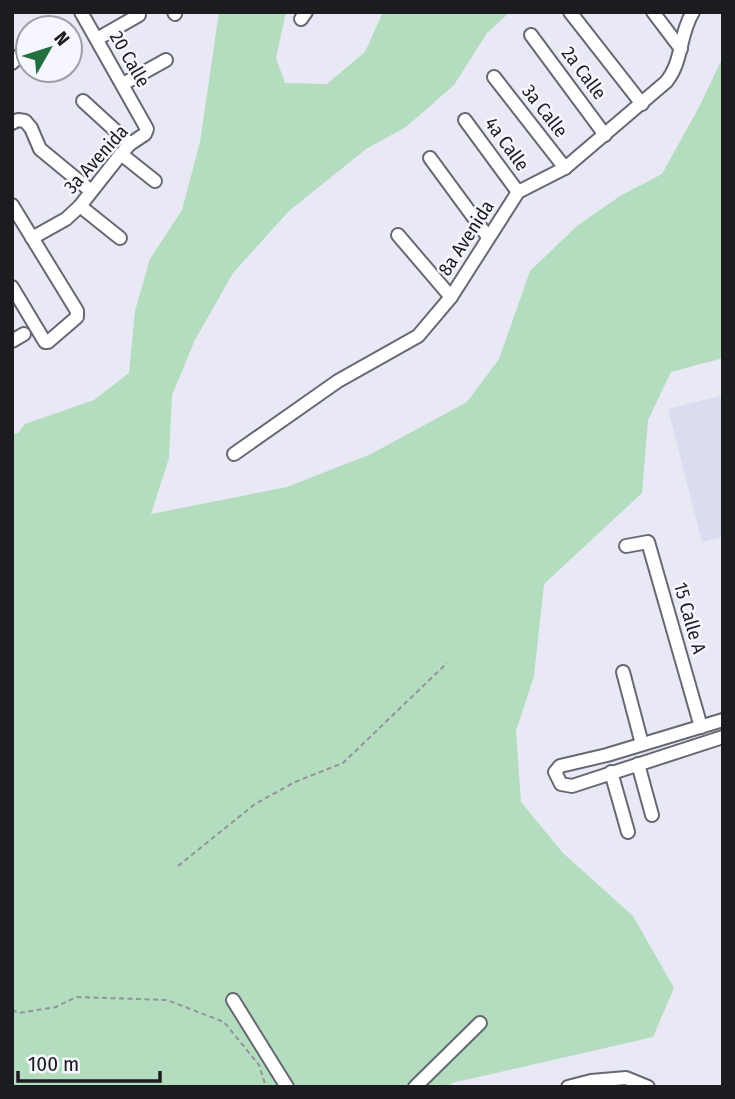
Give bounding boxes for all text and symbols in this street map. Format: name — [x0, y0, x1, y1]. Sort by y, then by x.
north arrow — [14, 14, 84, 84]
text: N — [49, 27, 74, 50]
street label: 20 Calle — [105, 27, 155, 91]
street label: 2a Calle — [557, 42, 611, 104]
street label: 3a Calle — [517, 80, 573, 142]
street label: 4a Calle — [480, 113, 534, 175]
street label: 3a Avenida — [59, 120, 133, 198]
street label: 8a Avenida — [433, 196, 499, 280]
street label: 15 Calle A — [669, 580, 711, 656]
scale bar — [18, 1040, 159, 1084]
text: 100 m — [28, 1051, 79, 1077]

